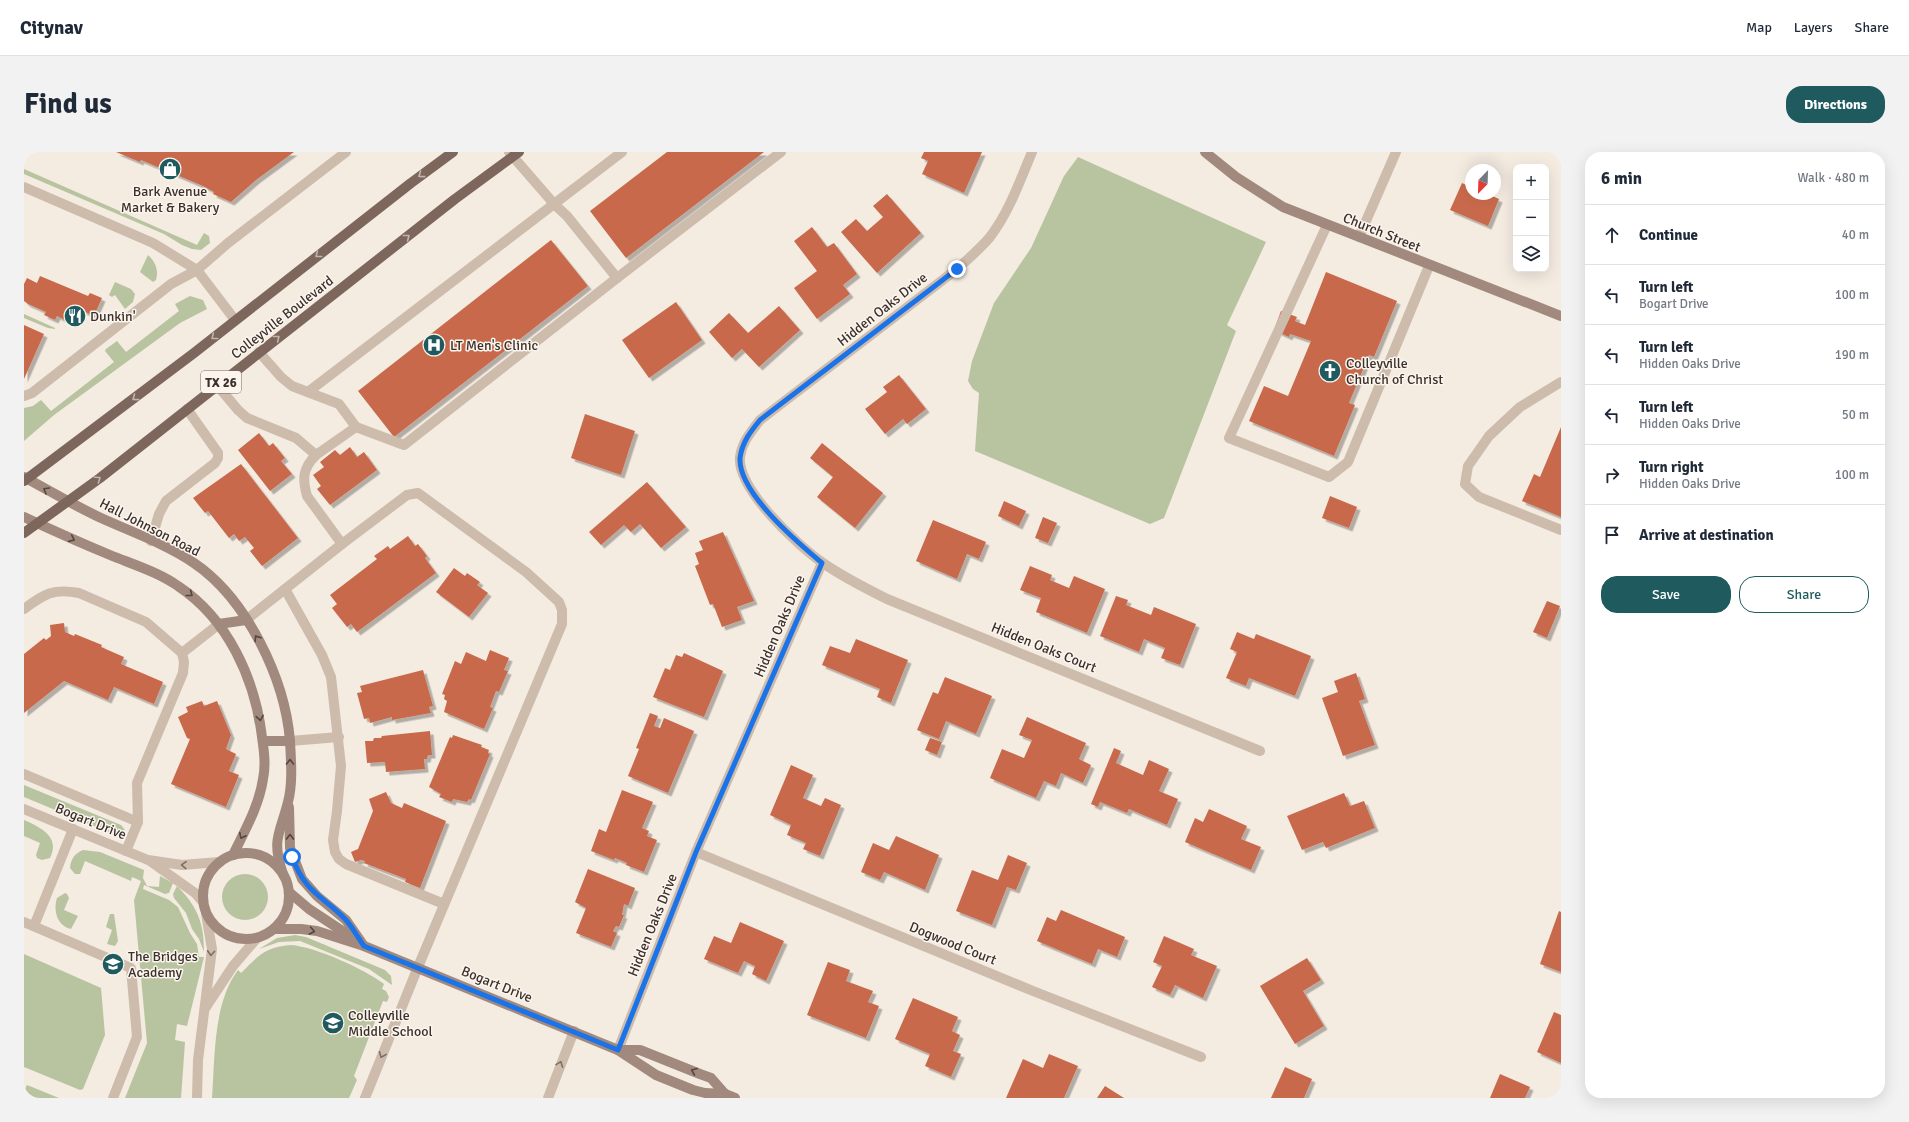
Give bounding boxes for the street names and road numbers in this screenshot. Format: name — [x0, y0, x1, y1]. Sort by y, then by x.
street label: Church Street — [1340, 209, 1423, 256]
street label: Hidden Oaks Drive — [834, 269, 931, 350]
street label: Colleyville Boulevard — [228, 272, 337, 363]
road number: TX 26 — [201, 371, 241, 393]
street label: Hall Johnson Road — [97, 495, 203, 560]
street label: Hidden Oaks Drive — [750, 572, 809, 680]
street label: Hidden Oaks Court — [989, 619, 1099, 676]
street label: Bogart Drive — [53, 800, 129, 843]
street label: Hidden Oaks Drive — [624, 871, 681, 979]
street label: Dogwood Court — [907, 918, 999, 969]
street label: Bogart Drive — [459, 963, 535, 1006]

